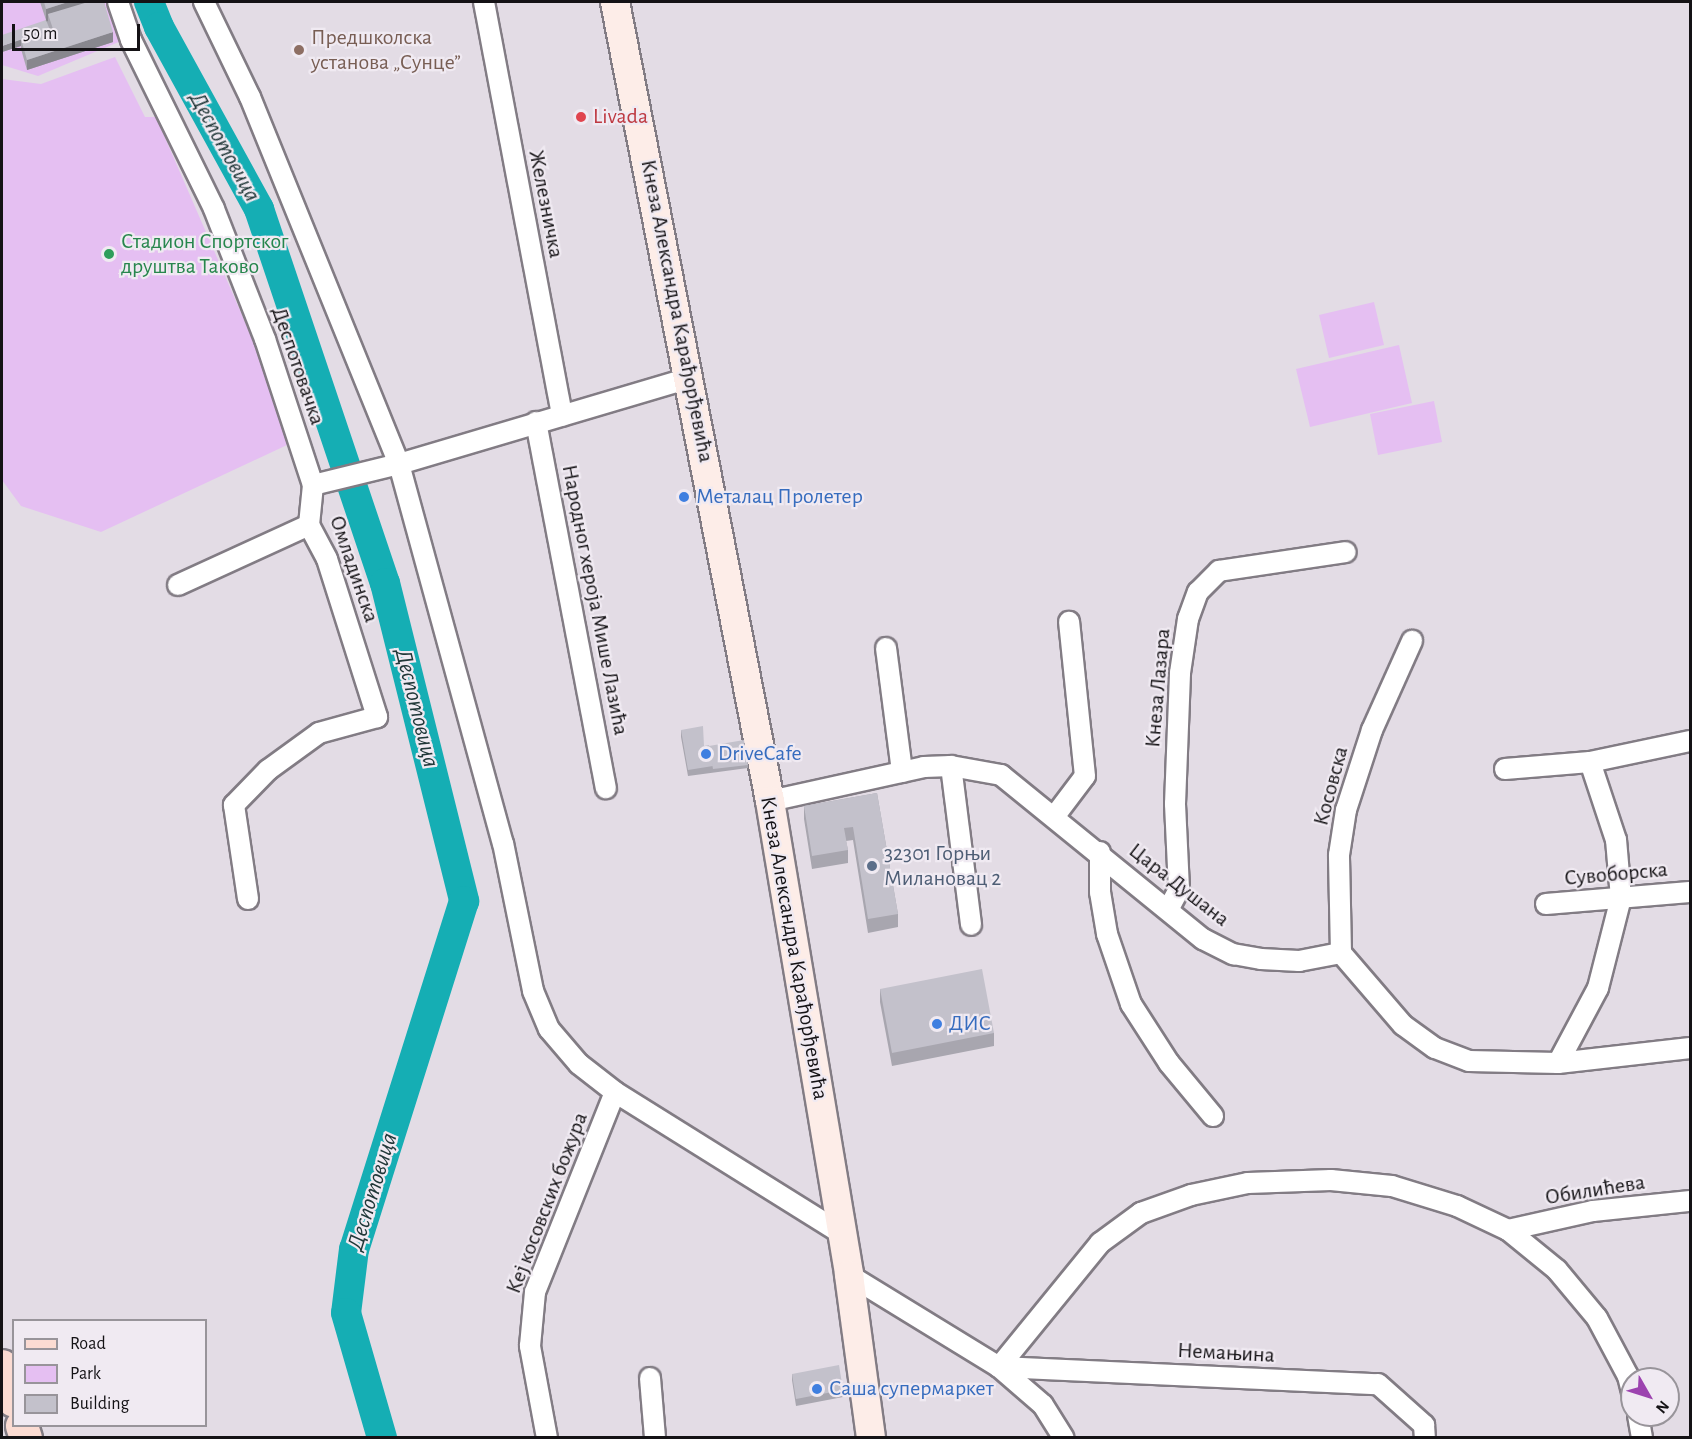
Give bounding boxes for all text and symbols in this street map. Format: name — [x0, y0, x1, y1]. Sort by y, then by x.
scale bar — [15, 12, 142, 50]
place label: Предшколска установа „Сунце” — [311, 24, 461, 76]
text: 50 m — [23, 25, 57, 43]
marker: Предшколска установа „Сунце” — [292, 43, 306, 57]
water label: Деспотовица — [182, 87, 266, 207]
place label: Livada — [593, 104, 648, 130]
marker: Livada — [574, 110, 588, 124]
street label: Железничка — [523, 148, 569, 260]
street label: Кнеза Александра Карађорђевића — [635, 157, 719, 465]
place label: Стадион Спортског друштва Таково — [121, 228, 288, 280]
marker: Стадион Спортског друштва Таково — [102, 247, 116, 261]
street label: Деспотовачка — [265, 304, 331, 428]
street label: Народног хероја Мише Лазића — [556, 462, 634, 738]
place label: Металац Пролетер — [696, 484, 863, 510]
marker: Металац Пролетер — [677, 490, 691, 504]
street label: Омладинска — [323, 512, 385, 626]
street label: Кнеза Лазара — [1140, 627, 1176, 749]
water label: Деспотовица — [387, 646, 445, 770]
place label: DriveCafe — [718, 741, 802, 767]
street label: Косовска — [1308, 744, 1354, 828]
marker: DriveCafe — [699, 747, 713, 761]
street label: Кнеза Александра Карађорђевића — [754, 794, 834, 1102]
street label: Цара Душана — [1123, 837, 1235, 933]
place label: 32301 Горњи Милановац 2 — [884, 840, 1001, 891]
street label: Сувоборска — [1563, 856, 1669, 892]
marker: 32301 Горњи Милановац 2 — [865, 859, 879, 873]
place label: ДИС — [949, 1011, 991, 1037]
marker: ДИС — [930, 1017, 944, 1031]
street label: Кеј косовских божура — [500, 1109, 594, 1297]
water label: Деспотовица — [341, 1130, 405, 1254]
street label: Обилићева — [1543, 1169, 1647, 1211]
legend — [12, 1319, 207, 1427]
text: Road — [70, 1335, 106, 1353]
street label: Немањина — [1177, 1337, 1275, 1369]
text: Park — [70, 1365, 101, 1383]
north arrow — [1620, 1367, 1680, 1427]
place label: Саша супермаркет — [829, 1376, 994, 1402]
marker: Саша супермаркет — [810, 1382, 824, 1396]
text: Building — [70, 1395, 129, 1413]
text: N — [1653, 1398, 1672, 1416]

